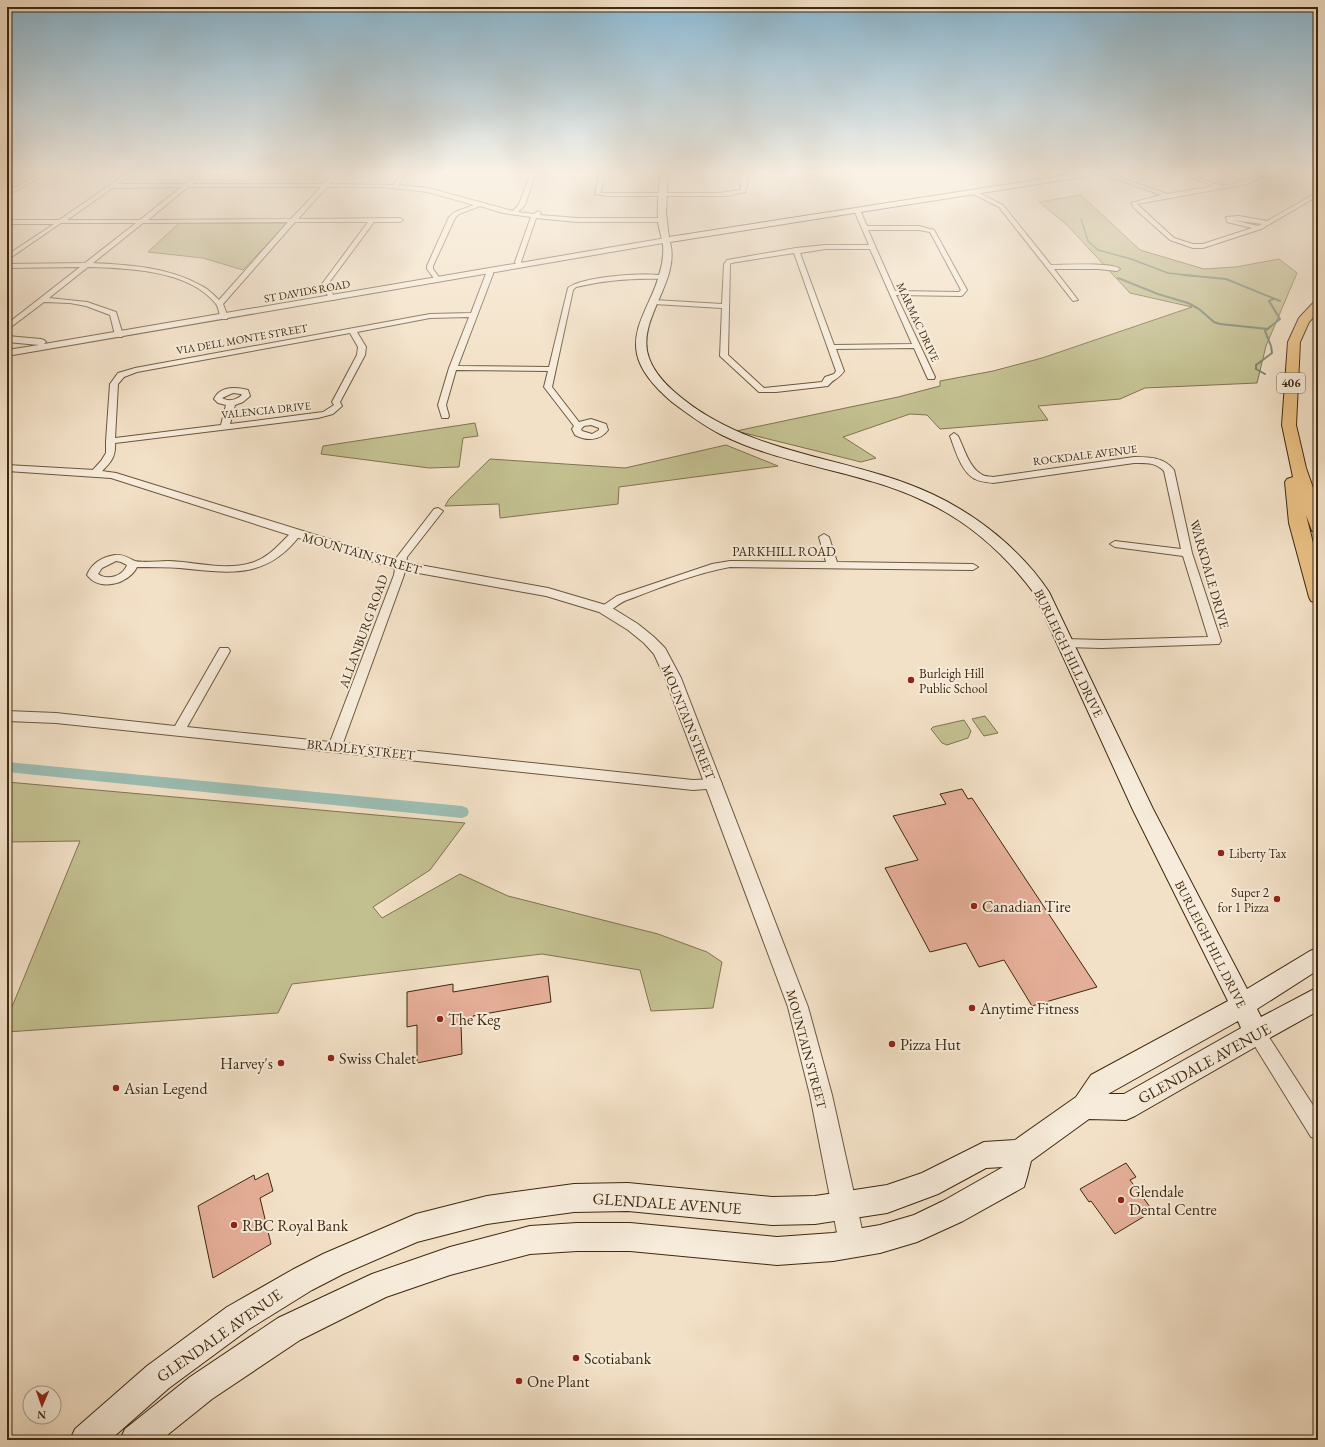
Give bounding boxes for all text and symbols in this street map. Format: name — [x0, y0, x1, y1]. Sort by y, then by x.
street label: ST DAVIDS ROAD — [263, 277, 351, 305]
street label: MARMAC DRIVE — [893, 280, 943, 364]
street label: VIA DELL MONTE STREET — [175, 320, 310, 357]
road number: 406 — [1277, 373, 1305, 393]
street label: VALENCIA DRIVE — [221, 398, 311, 422]
street label: ROCKDALE AVENUE — [1032, 442, 1138, 468]
street label: WARKDALE DRIVE — [1186, 518, 1233, 631]
street label: MOUNTAIN STREET — [300, 528, 424, 579]
street label: PARKHILL ROAD — [732, 543, 836, 560]
street label: ALLANBURG ROAD — [335, 572, 392, 691]
street label: BURLEIGH HILL DRIVE — [1030, 586, 1107, 720]
street label: MOUNTAIN STREET — [658, 662, 720, 783]
place label: Burleigh Hill Public School — [919, 665, 988, 697]
marker: Burleigh Hill Public School — [906, 675, 916, 685]
street label: BRADLEY STREET — [306, 735, 416, 764]
place label: Liberty Tax — [1229, 845, 1287, 862]
marker: Liberty Tax — [1216, 848, 1226, 858]
street label: BURLEIGH HILL DRIVE — [1171, 878, 1250, 1011]
place label: Super 2 for 1 Pizza — [1218, 884, 1270, 916]
marker: Super 2 for 1 Pizza — [1272, 894, 1282, 904]
place label: Canadian Tire — [982, 896, 1071, 917]
marker: Canadian Tire — [969, 901, 979, 911]
street label: MOUNTAIN STREET — [782, 988, 831, 1111]
place label: Anytime Fitness — [979, 998, 1079, 1019]
marker: Anytime Fitness — [967, 1003, 977, 1013]
place label: The Keg — [448, 1009, 502, 1030]
marker: The Keg — [435, 1014, 445, 1024]
street label: GLENDALE AVENUE — [1134, 1018, 1275, 1109]
place label: Pizza Hut — [900, 1034, 961, 1055]
marker: Pizza Hut — [887, 1039, 897, 1049]
place label: Swiss Chalet — [339, 1048, 416, 1069]
place label: Harvey's — [220, 1053, 273, 1074]
marker: Swiss Chalet — [326, 1053, 336, 1063]
marker: Harvey's — [276, 1058, 286, 1068]
place label: Asian Legend — [123, 1078, 208, 1099]
marker: Asian Legend — [111, 1083, 121, 1093]
place label: Glendale Dental Centre — [1129, 1181, 1217, 1220]
street label: GLENDALE AVENUE — [592, 1188, 742, 1219]
marker: Glendale Dental Centre — [1116, 1195, 1126, 1205]
place label: RBC Royal Bank — [242, 1215, 349, 1236]
marker: RBC Royal Bank — [229, 1220, 239, 1230]
street label: GLENDALE AVENUE — [152, 1284, 286, 1387]
place label: Scotiabank — [584, 1348, 652, 1369]
marker: Scotiabank — [571, 1353, 581, 1363]
place label: One Plant — [527, 1371, 590, 1392]
marker: One Plant — [514, 1376, 524, 1386]
north arrow — [22, 1385, 62, 1425]
text: N — [37, 1408, 46, 1422]

